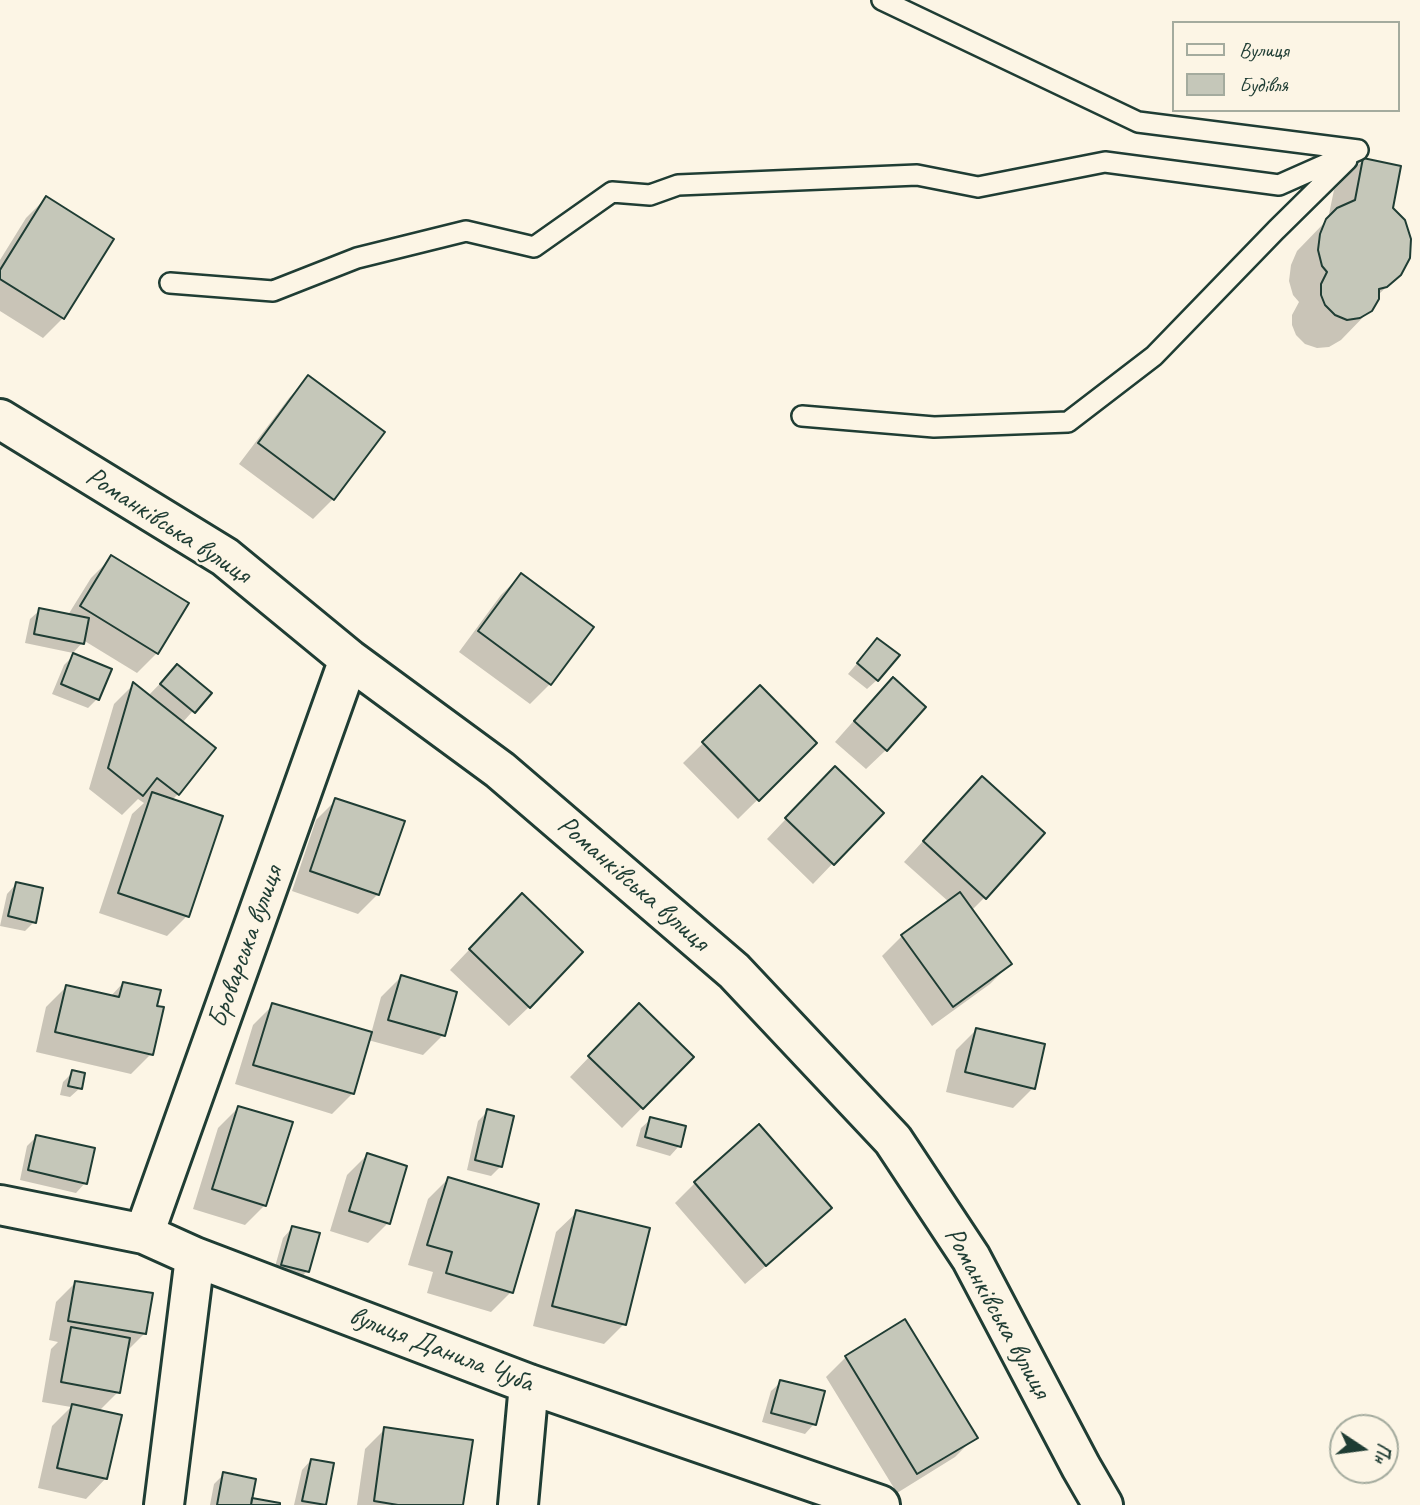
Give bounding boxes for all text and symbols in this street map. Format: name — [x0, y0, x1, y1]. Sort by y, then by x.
legend — [1172, 21, 1399, 112]
text: Вулиця — [1239, 37, 1289, 63]
text: Будівля — [1239, 72, 1288, 98]
street label: Романківська вулиця — [79, 460, 257, 592]
street label: Романківська вулиця — [550, 809, 716, 959]
street label: Броварська вулиця — [201, 861, 291, 1033]
street label: Романківська вулиця — [936, 1222, 1058, 1404]
street label: вулиця Данила Чуба — [344, 1300, 538, 1400]
north arrow — [1329, 1414, 1399, 1484]
text: Пн — [1369, 1441, 1396, 1466]

